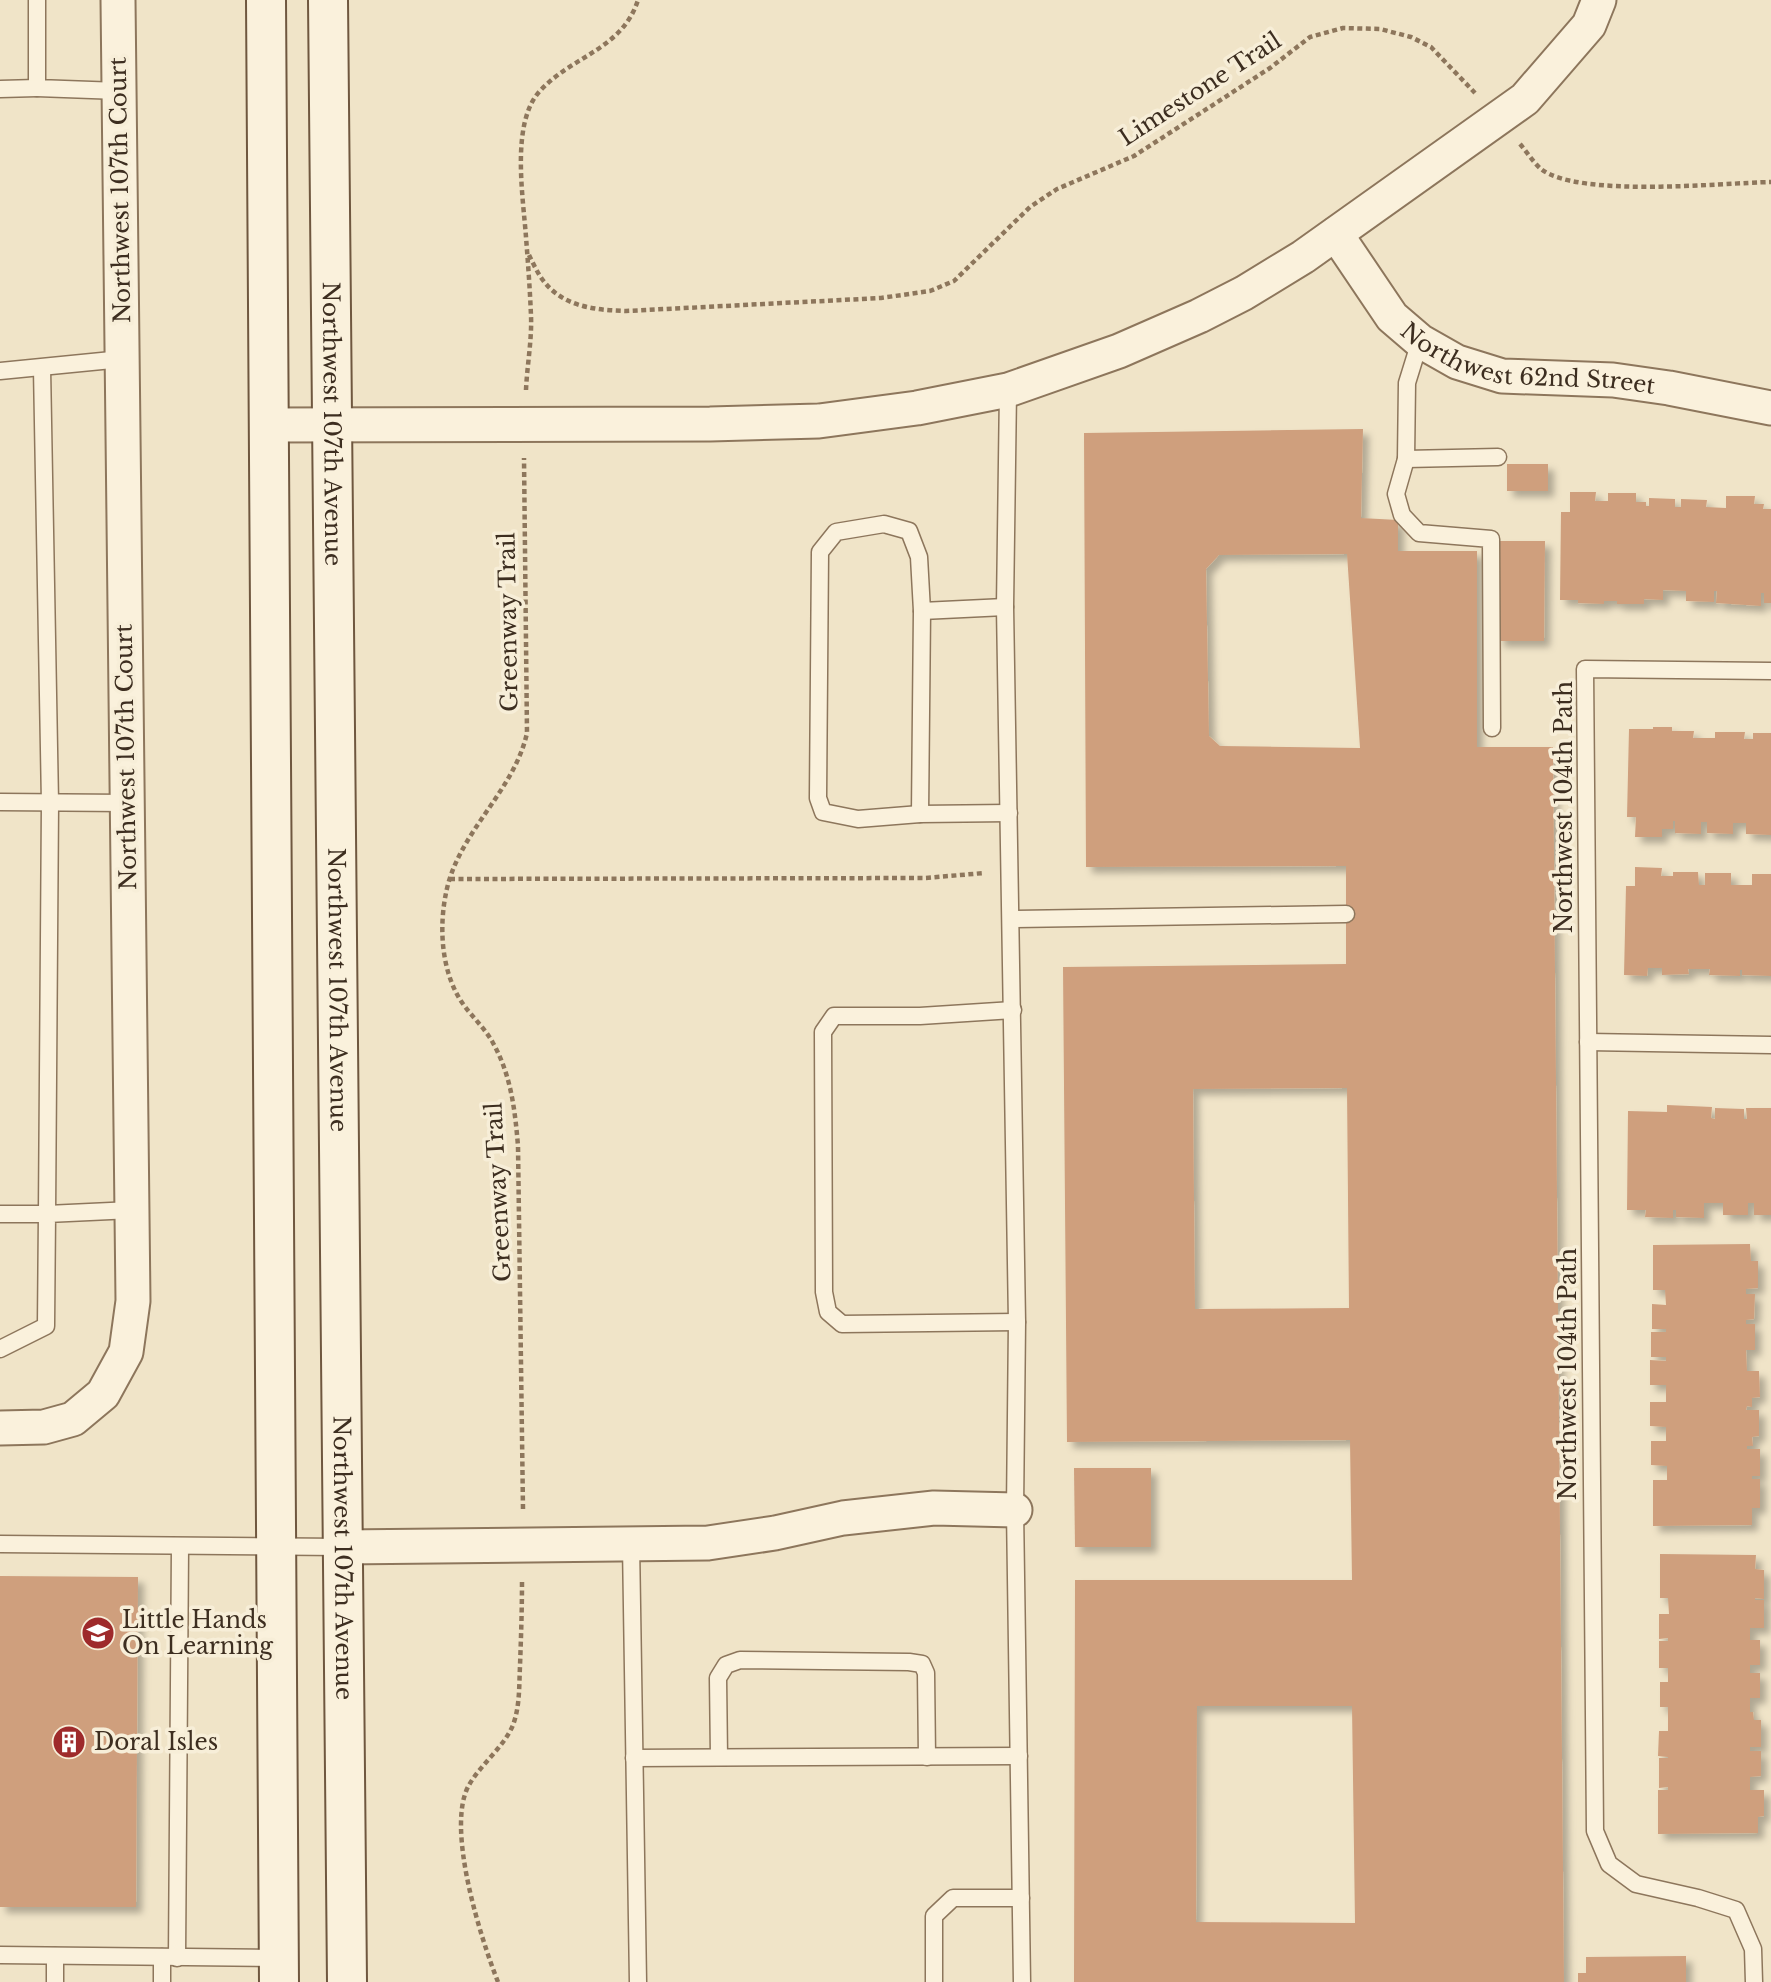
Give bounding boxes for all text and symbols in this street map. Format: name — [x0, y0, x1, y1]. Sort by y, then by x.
street label: Limestone Trail — [1114, 26, 1286, 152]
street label: Northwest 107th Court — [104, 56, 136, 323]
street label: Northwest 107th Avenue — [317, 282, 347, 566]
street label: Northwest 62nd Street — [1395, 317, 1657, 400]
street label: Greenway Trail — [492, 532, 524, 712]
street label: Northwest 107th Court — [110, 623, 142, 890]
street label: Northwest 104th Path — [1550, 681, 1578, 933]
street label: Northwest 107th Avenue — [322, 848, 353, 1132]
street label: Greenway Trail — [479, 1101, 517, 1283]
street label: Northwest 104th Path — [1554, 1248, 1582, 1500]
street label: Northwest 107th Avenue — [328, 1416, 358, 1700]
place label: Little Hands On Learning — [122, 1606, 273, 1660]
school or university icon: Little Hands On Learning — [79, 1614, 117, 1652]
building icon: Doral Isles — [50, 1723, 88, 1761]
place label: Doral Isles — [94, 1728, 218, 1756]

